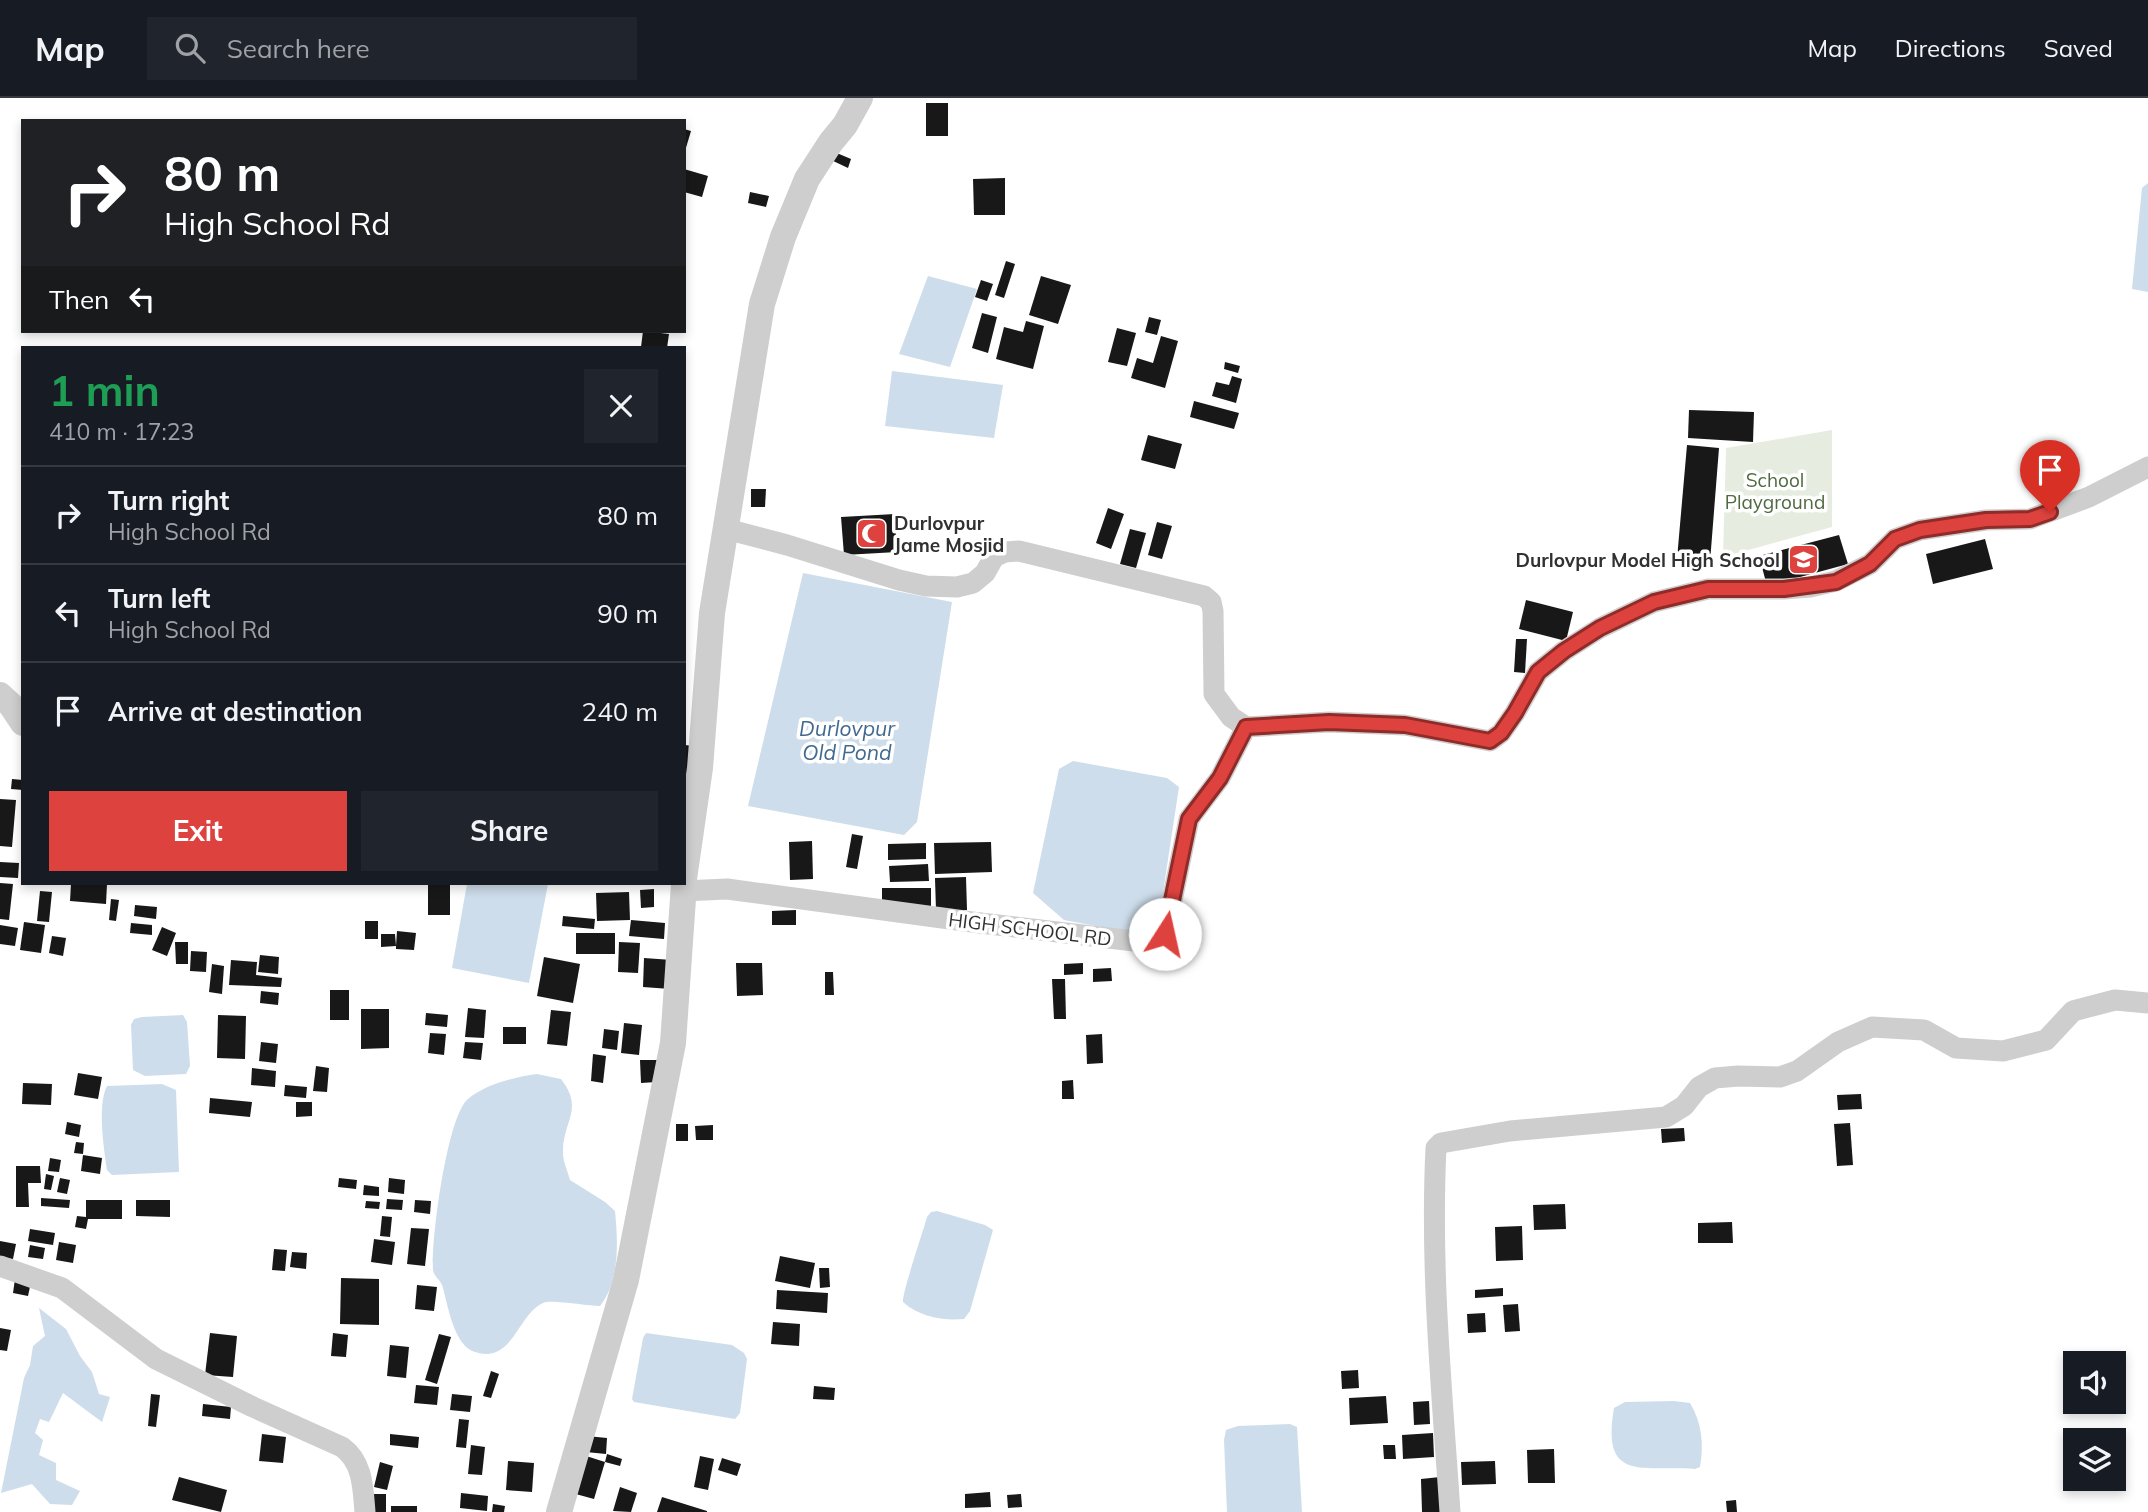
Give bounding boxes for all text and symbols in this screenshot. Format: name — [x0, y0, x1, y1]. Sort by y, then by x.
search box — [147, 17, 637, 80]
text: Map — [35, 28, 105, 69]
icon: search — [171, 29, 209, 67]
text: Search here — [227, 32, 370, 65]
text: Map — [1807, 33, 1857, 63]
text: Directions — [1895, 33, 2006, 63]
text: Saved — [2044, 33, 2113, 63]
text: 80 m — [164, 142, 280, 203]
icon: right — [49, 147, 140, 238]
text: High School Rd — [164, 203, 391, 243]
icon: left — [123, 280, 161, 318]
text: Then — [49, 283, 109, 316]
text: 1 min — [49, 364, 160, 417]
button: close — [584, 369, 658, 443]
text: 410 m · 17:23 — [49, 417, 194, 446]
pin — [2020, 440, 2080, 512]
icon: arrive — [2031, 451, 2069, 489]
park label: School Playground — [1725, 468, 1825, 514]
text: Turn right — [108, 484, 229, 517]
icon: right — [49, 496, 87, 534]
text: 80 m — [597, 499, 658, 532]
place label: Durlovpur Jame Mosjid — [894, 511, 1004, 557]
text: High School Rd — [108, 517, 271, 546]
mosque icon: Durlovpur Jame Mosjid — [854, 517, 888, 551]
school or university icon: Durlovpur Model High School — [1786, 543, 1820, 577]
place label: Durlovpur Model High School — [1516, 548, 1780, 572]
text: Turn left — [108, 582, 210, 615]
icon: left — [49, 594, 87, 632]
text: 90 m — [597, 597, 658, 630]
text: High School Rd — [108, 615, 271, 644]
icon: arrive — [49, 692, 87, 730]
text: Arrive at destination — [108, 695, 363, 728]
text: 240 m — [582, 695, 658, 728]
water label: Durlovpur Old Pond — [799, 715, 896, 765]
button: Exit — [49, 791, 347, 871]
button: Share — [361, 791, 658, 871]
position arrow — [1128, 897, 1202, 971]
street label: HIGH SCHOOL RD — [947, 907, 1113, 951]
map controls — [2063, 1351, 2126, 1491]
button: sound — [2063, 1351, 2126, 1414]
button: layers — [2063, 1428, 2126, 1491]

